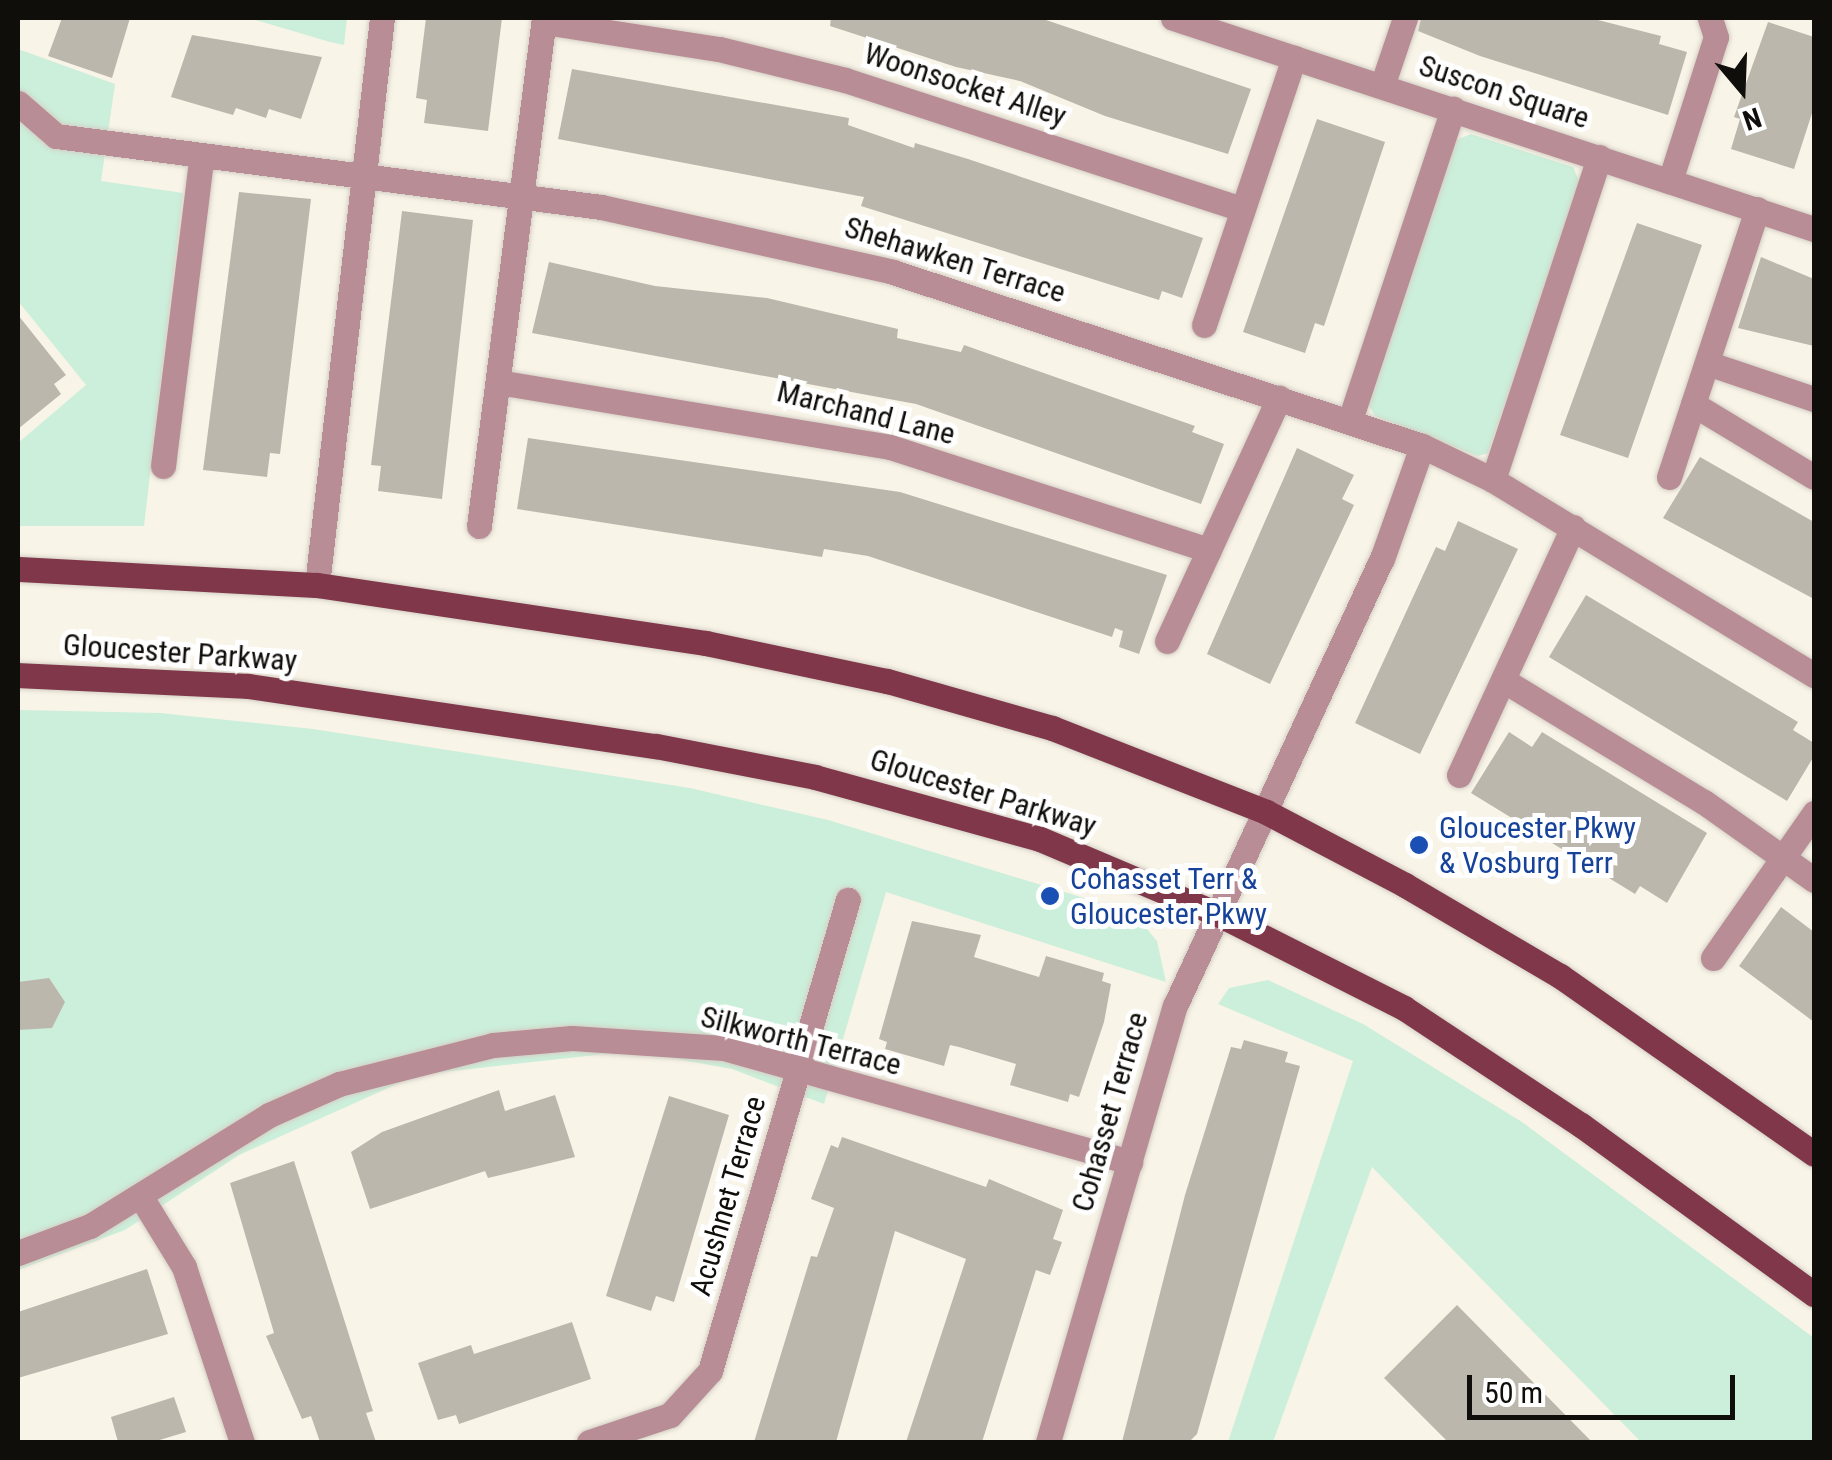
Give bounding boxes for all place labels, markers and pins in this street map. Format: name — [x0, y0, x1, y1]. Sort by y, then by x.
place label: Gloucester Pkwy & Vosburg Terr — [1439, 810, 1636, 880]
marker: Gloucester Pkwy & Vosburg Terr — [1408, 834, 1430, 856]
place label: Cohasset Terr & Gloucester Pkwy — [1070, 861, 1267, 932]
marker: Cohasset Terr & Gloucester Pkwy — [1039, 885, 1061, 907]

